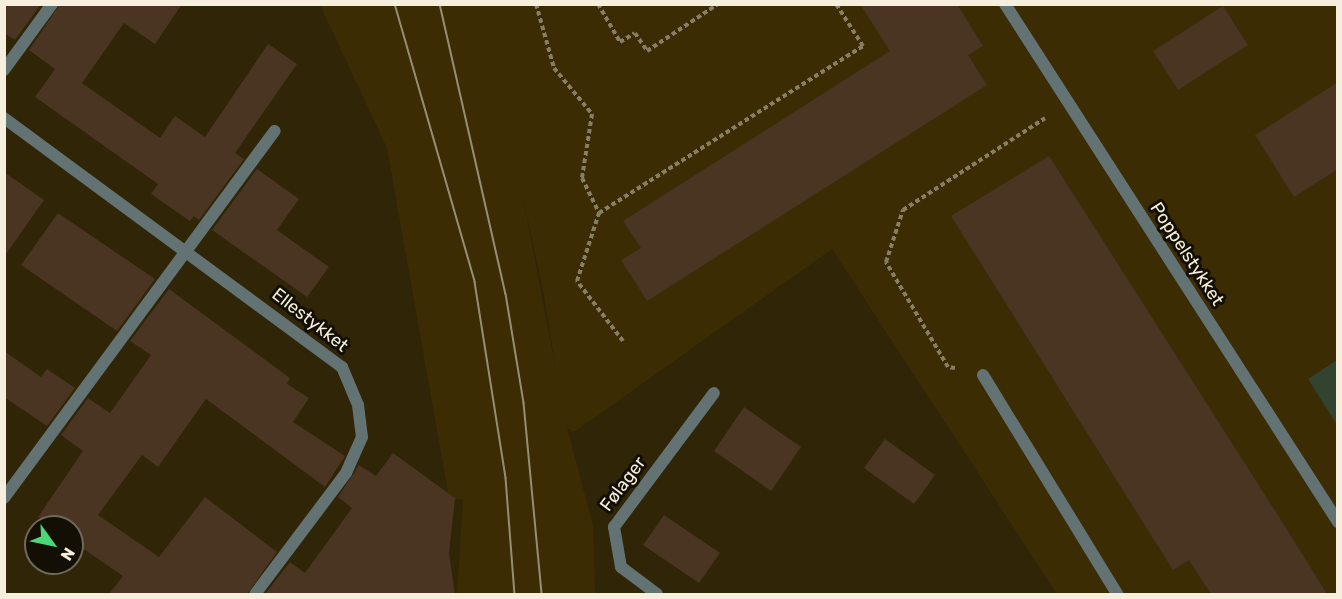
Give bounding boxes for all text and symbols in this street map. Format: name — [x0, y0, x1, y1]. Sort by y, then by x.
street label: Poppelstykket — [1146, 198, 1228, 310]
street label: Ellestykket — [267, 283, 353, 357]
street label: Følager — [596, 452, 650, 516]
north arrow — [24, 515, 84, 575]
text: N — [57, 544, 79, 564]

